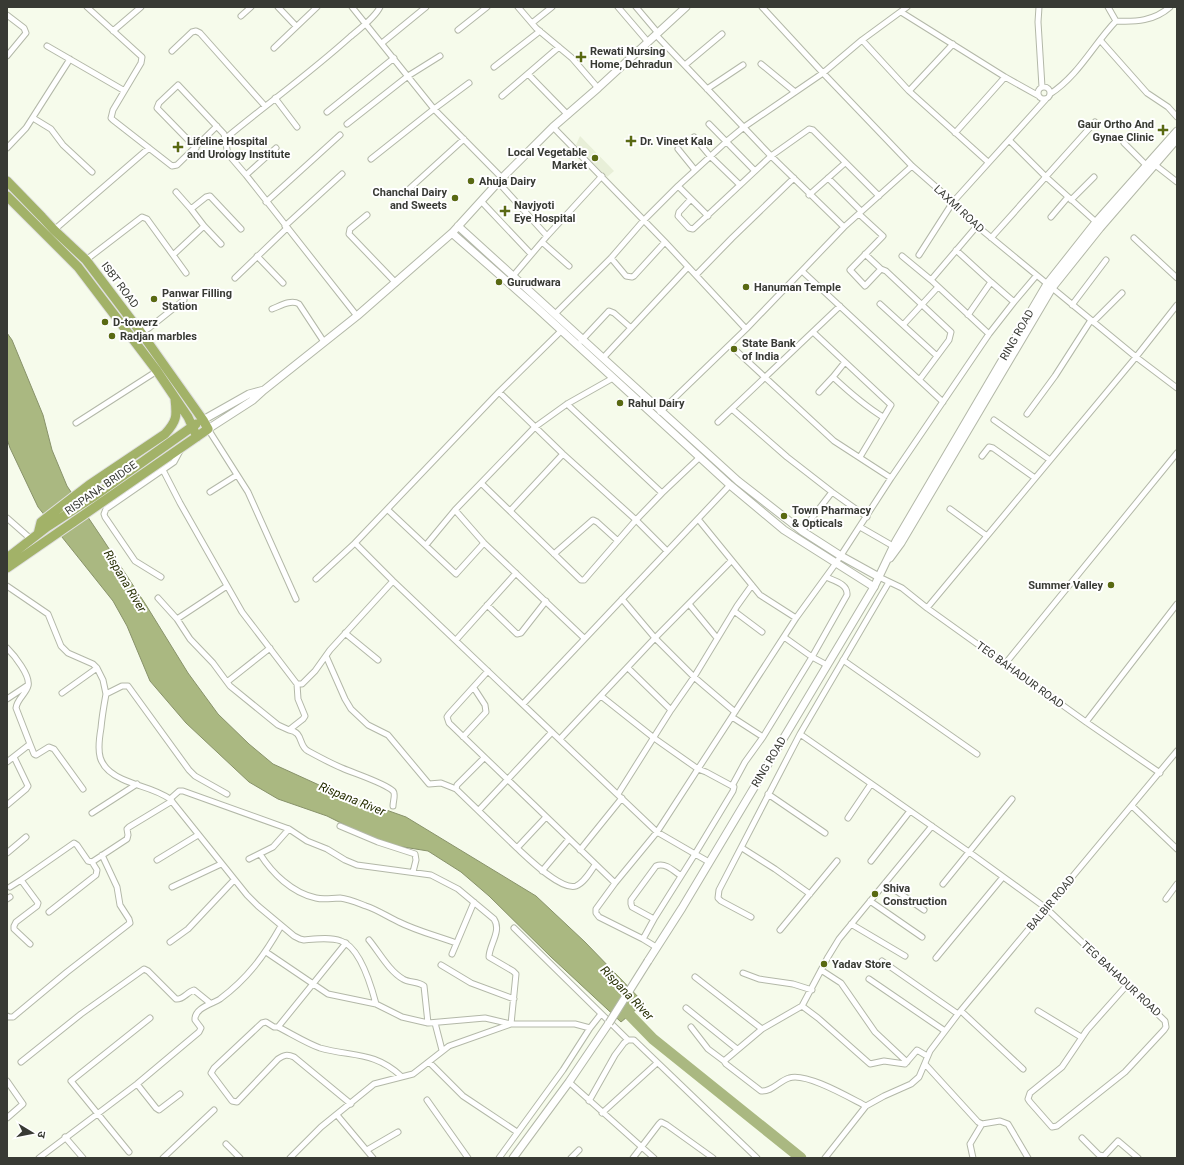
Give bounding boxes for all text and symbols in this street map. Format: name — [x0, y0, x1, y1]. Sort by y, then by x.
place label: Rewati Nursing Home, Dehradun — [590, 45, 672, 71]
marker: Rewati Nursing Home, Dehradun — [575, 51, 587, 63]
place label: Gaur Ortho And Gynae Clinic — [1077, 118, 1154, 144]
marker: Gaur Ortho And Gynae Clinic — [1157, 124, 1169, 136]
place label: Lifeline Hospital and Urology Institute — [187, 135, 290, 161]
marker: Dr. Vineet Kala — [625, 135, 637, 147]
place label: Dr. Vineet Kala — [640, 135, 713, 148]
marker: Lifeline Hospital and Urology Institute — [172, 141, 184, 153]
place label: Local Vegetable Market — [508, 146, 587, 172]
marker: Local Vegetable Market — [590, 153, 600, 163]
place label: Ahuja Dairy — [479, 175, 536, 188]
marker: Ahuja Dairy — [466, 176, 476, 186]
street label: LAXMI ROAD — [931, 182, 987, 236]
place label: Chanchal Dairy and Sweets — [373, 186, 447, 212]
marker: Chanchal Dairy and Sweets — [450, 193, 460, 203]
place label: Navjyoti Eye Hospital — [514, 199, 576, 225]
marker: Navjyoti Eye Hospital — [499, 205, 511, 217]
street label: ISBT ROAD — [99, 260, 141, 310]
place label: Gurudwara — [507, 276, 561, 289]
marker: Gurudwara — [494, 277, 504, 287]
place label: Hanuman Temple — [754, 281, 841, 294]
marker: Hanuman Temple — [741, 282, 751, 292]
place label: Panwar Filling Station — [162, 287, 232, 313]
marker: Panwar Filling Station — [149, 294, 159, 304]
street label: RING ROAD — [997, 307, 1037, 363]
place label: D-towerz — [113, 316, 158, 329]
marker: D-towerz — [100, 317, 110, 327]
place label: Radjan marbles — [120, 330, 197, 343]
marker: Radjan marbles — [107, 331, 117, 341]
place label: State Bank of India — [742, 337, 796, 363]
marker: State Bank of India — [729, 344, 739, 354]
place label: Rahul Dairy — [628, 397, 685, 410]
marker: Rahul Dairy — [615, 398, 625, 408]
street label: RISPANA BRIDGE — [62, 458, 140, 518]
place label: Town Pharmacy & Opticals — [792, 504, 871, 530]
marker: Town Pharmacy & Opticals — [779, 511, 789, 521]
water label: Rispana River — [101, 547, 150, 616]
place label: Summer Valley — [1028, 579, 1103, 592]
marker: Summer Valley — [1106, 580, 1116, 590]
street label: TEG BAHADUR ROAD — [974, 639, 1066, 711]
street label: RING ROAD — [749, 734, 789, 790]
water label: Rispana River — [317, 779, 388, 819]
street label: BALBIR ROAD — [1024, 873, 1078, 933]
place label: Shiva Construction — [883, 882, 947, 908]
marker: Shiva Construction — [870, 889, 880, 899]
street label: TEG BAHADUR ROAD — [1078, 939, 1164, 1019]
place label: Yadav Store — [832, 958, 891, 971]
marker: Yadav Store — [819, 959, 829, 969]
water label: Rispana River — [598, 963, 657, 1024]
north arrow — [12, 1113, 52, 1153]
text: उ — [34, 1130, 48, 1140]

